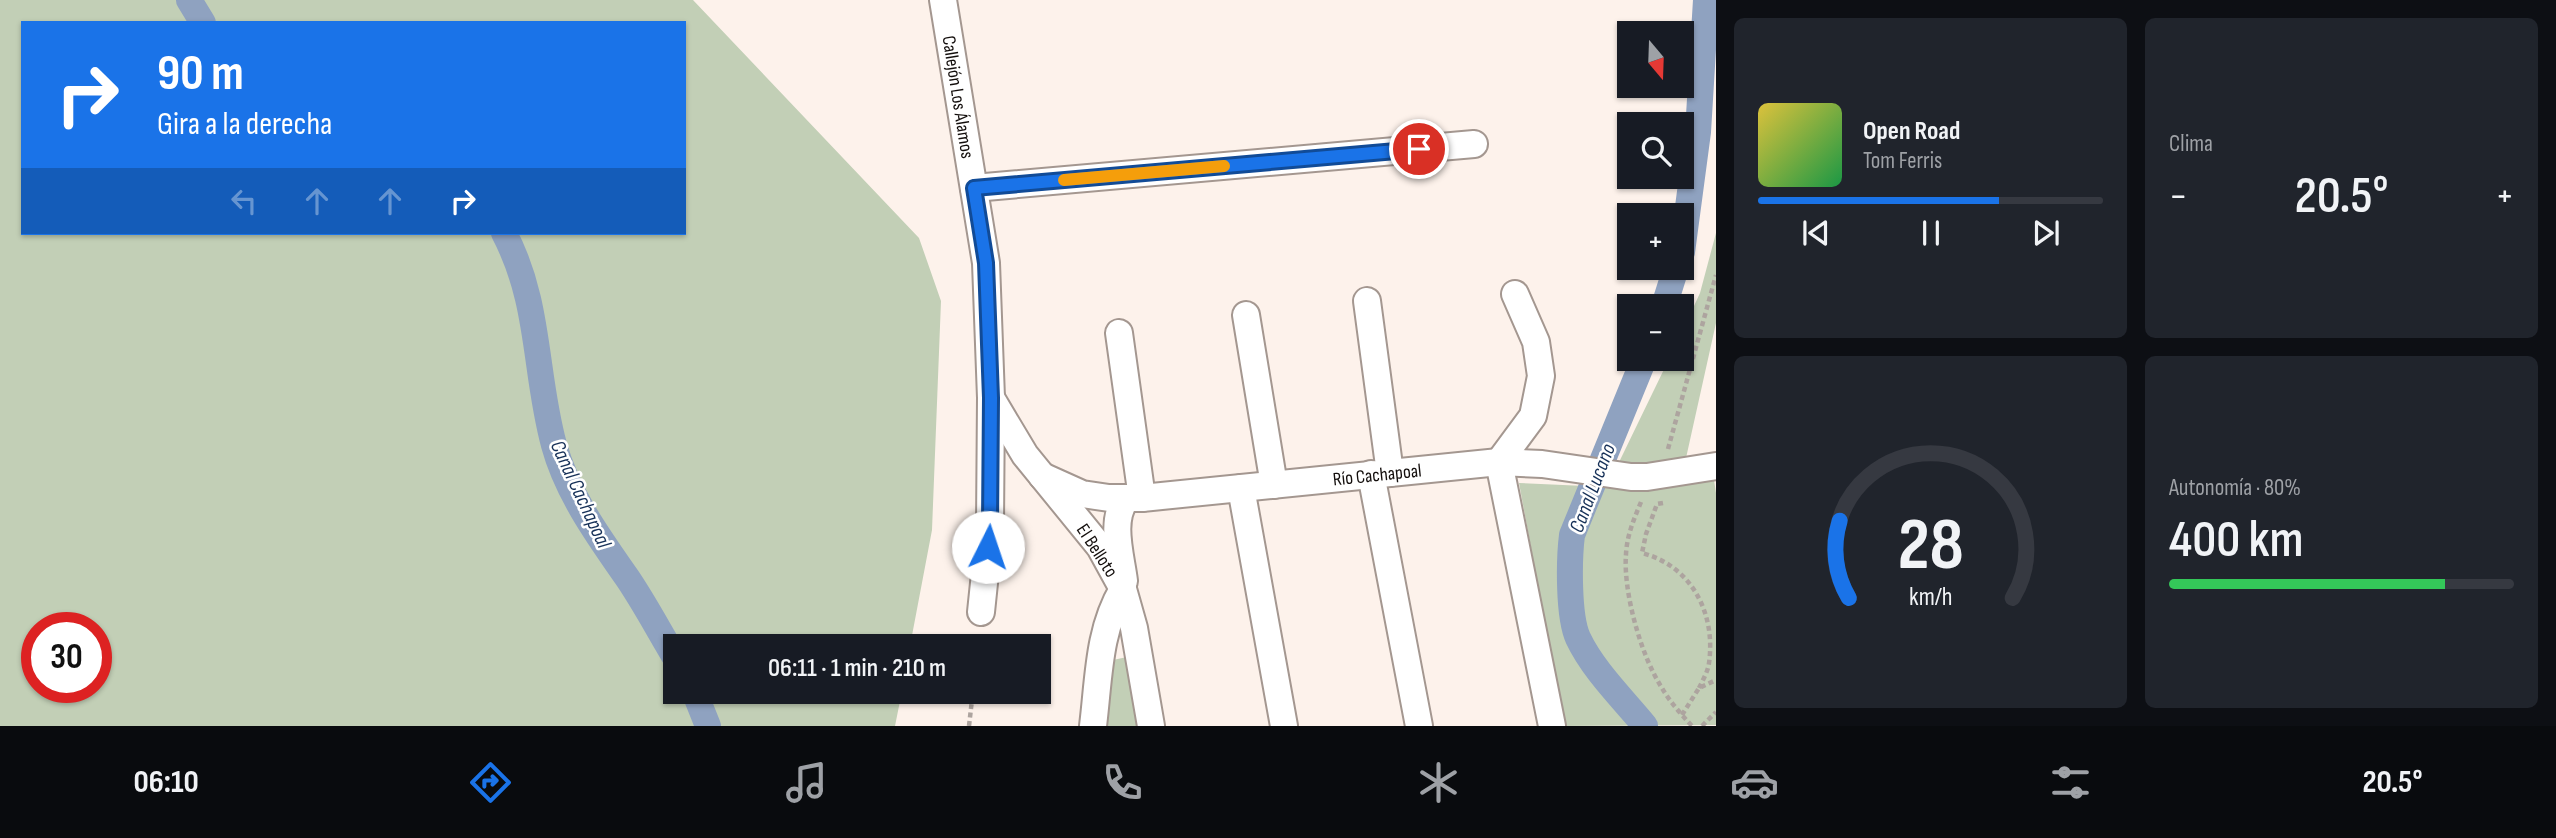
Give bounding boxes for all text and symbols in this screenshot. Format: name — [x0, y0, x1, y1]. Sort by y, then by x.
north arrow — [1617, 21, 1694, 98]
map controls — [1617, 21, 1694, 371]
street label: Callejón Los Álamos — [936, 34, 979, 160]
text: 90 m — [157, 45, 244, 104]
icon: right — [42, 49, 133, 140]
text: Gira a la derecha — [157, 105, 332, 144]
button: search — [1617, 112, 1694, 189]
text: Open Road — [1863, 116, 1960, 147]
pin — [1389, 119, 1449, 179]
icon: arrive — [1400, 130, 1438, 168]
text: Clima — [2169, 130, 2213, 158]
text: Tom Ferris — [1863, 147, 1942, 175]
text: 20.5° — [2295, 165, 2388, 228]
text: − — [2169, 174, 2188, 219]
text: + — [2495, 174, 2514, 219]
icon: left — [225, 182, 263, 220]
icon: ahead — [298, 182, 336, 220]
icon: ahead — [371, 182, 409, 220]
icon: right — [444, 182, 482, 220]
button: + — [1617, 203, 1694, 280]
icon: previous — [1797, 214, 1835, 252]
icon: pause — [1912, 214, 1950, 252]
icon: next — [2027, 214, 2065, 252]
button: − — [1617, 294, 1694, 371]
water label: Canal Cachapoal — [545, 436, 617, 553]
water label: Canal Lucano — [1564, 440, 1621, 536]
street label: Río Cachapoal — [1332, 459, 1423, 492]
text: Autonomía · 80% — [2169, 474, 2301, 502]
text: 28 — [1897, 502, 1964, 590]
text: 400 km — [2169, 509, 2304, 572]
position arrow — [951, 510, 1025, 584]
street label: El Belloto — [1071, 520, 1122, 582]
text: km/h — [1909, 582, 1952, 613]
speed limit sign: 30 — [21, 612, 112, 703]
text: 06:11 · 1 min · 210 m — [768, 653, 946, 684]
icon: directions — [466, 758, 515, 807]
icon: music — [782, 758, 831, 807]
icon: phone — [1098, 758, 1147, 807]
icon: climate — [1414, 758, 1463, 807]
icon: car — [1730, 758, 1779, 807]
icon: filters — [2046, 758, 2095, 807]
text: 06:10 — [134, 763, 199, 802]
text: 20.5° — [2363, 763, 2422, 802]

